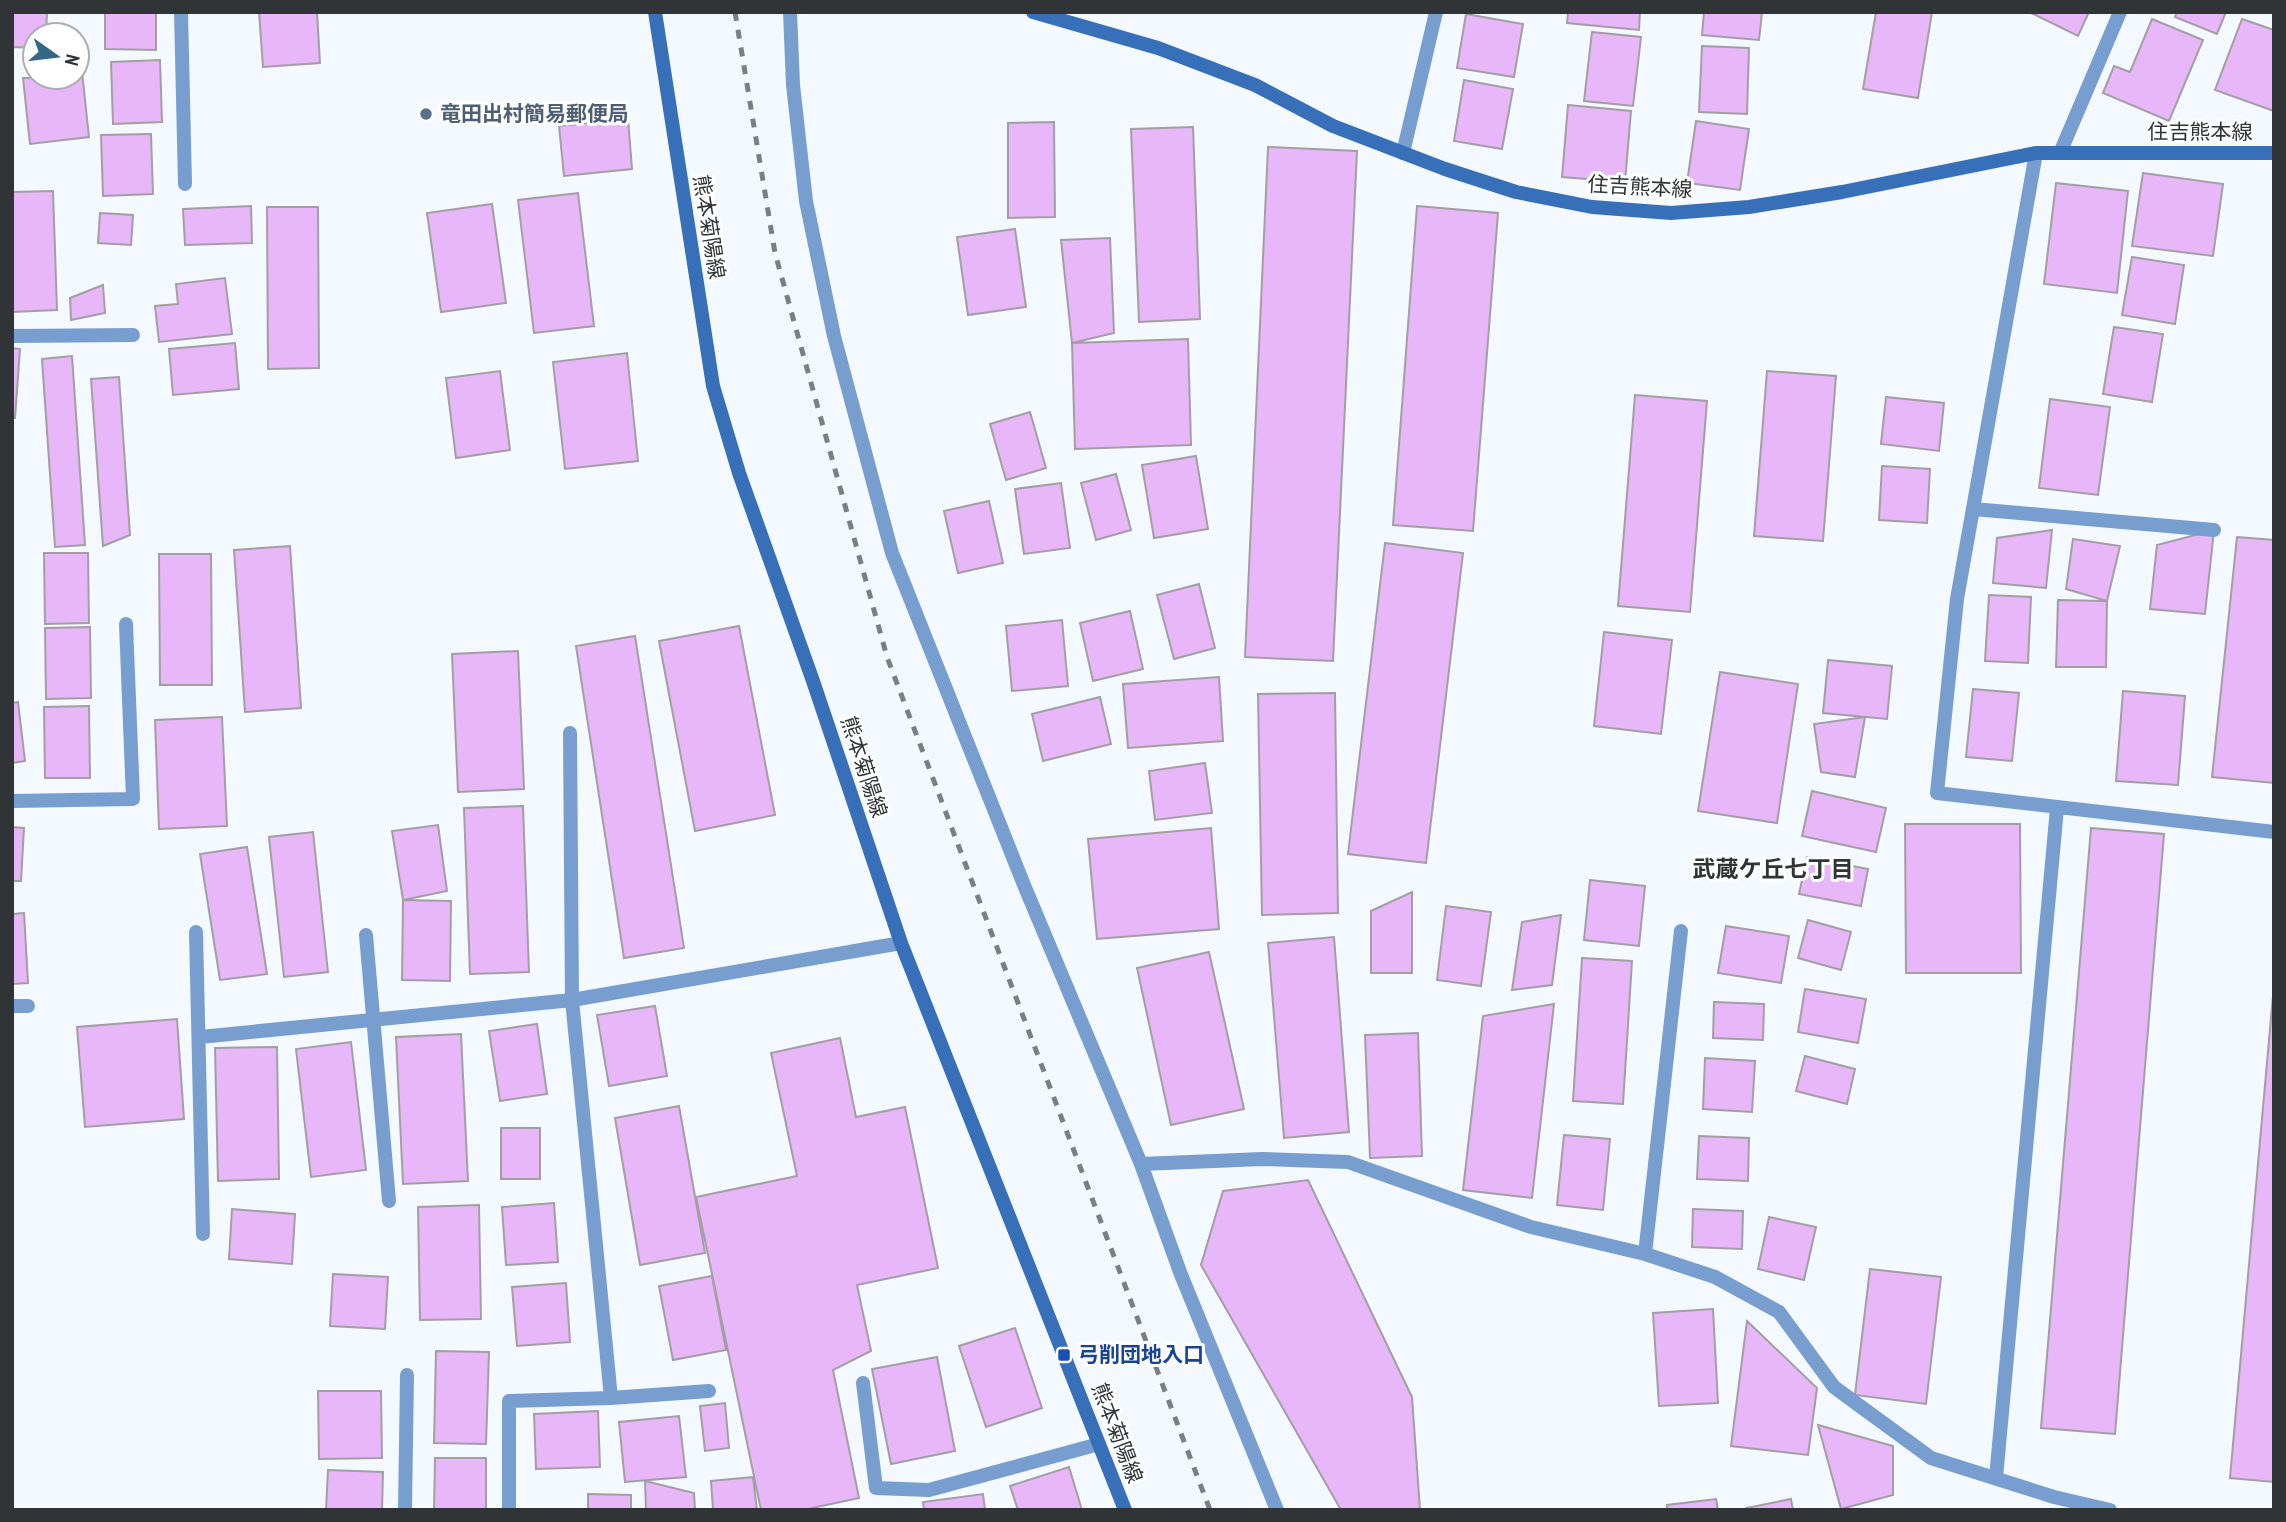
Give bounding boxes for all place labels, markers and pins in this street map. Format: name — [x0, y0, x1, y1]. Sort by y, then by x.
place label: 竜田出村簡易郵便局 — [440, 100, 629, 127]
marker: 竜田出村簡易郵便局 — [418, 106, 434, 122]
place label: 弓削団地入口 — [1078, 1341, 1204, 1368]
marker: 弓削団地入口 — [1056, 1347, 1072, 1363]

